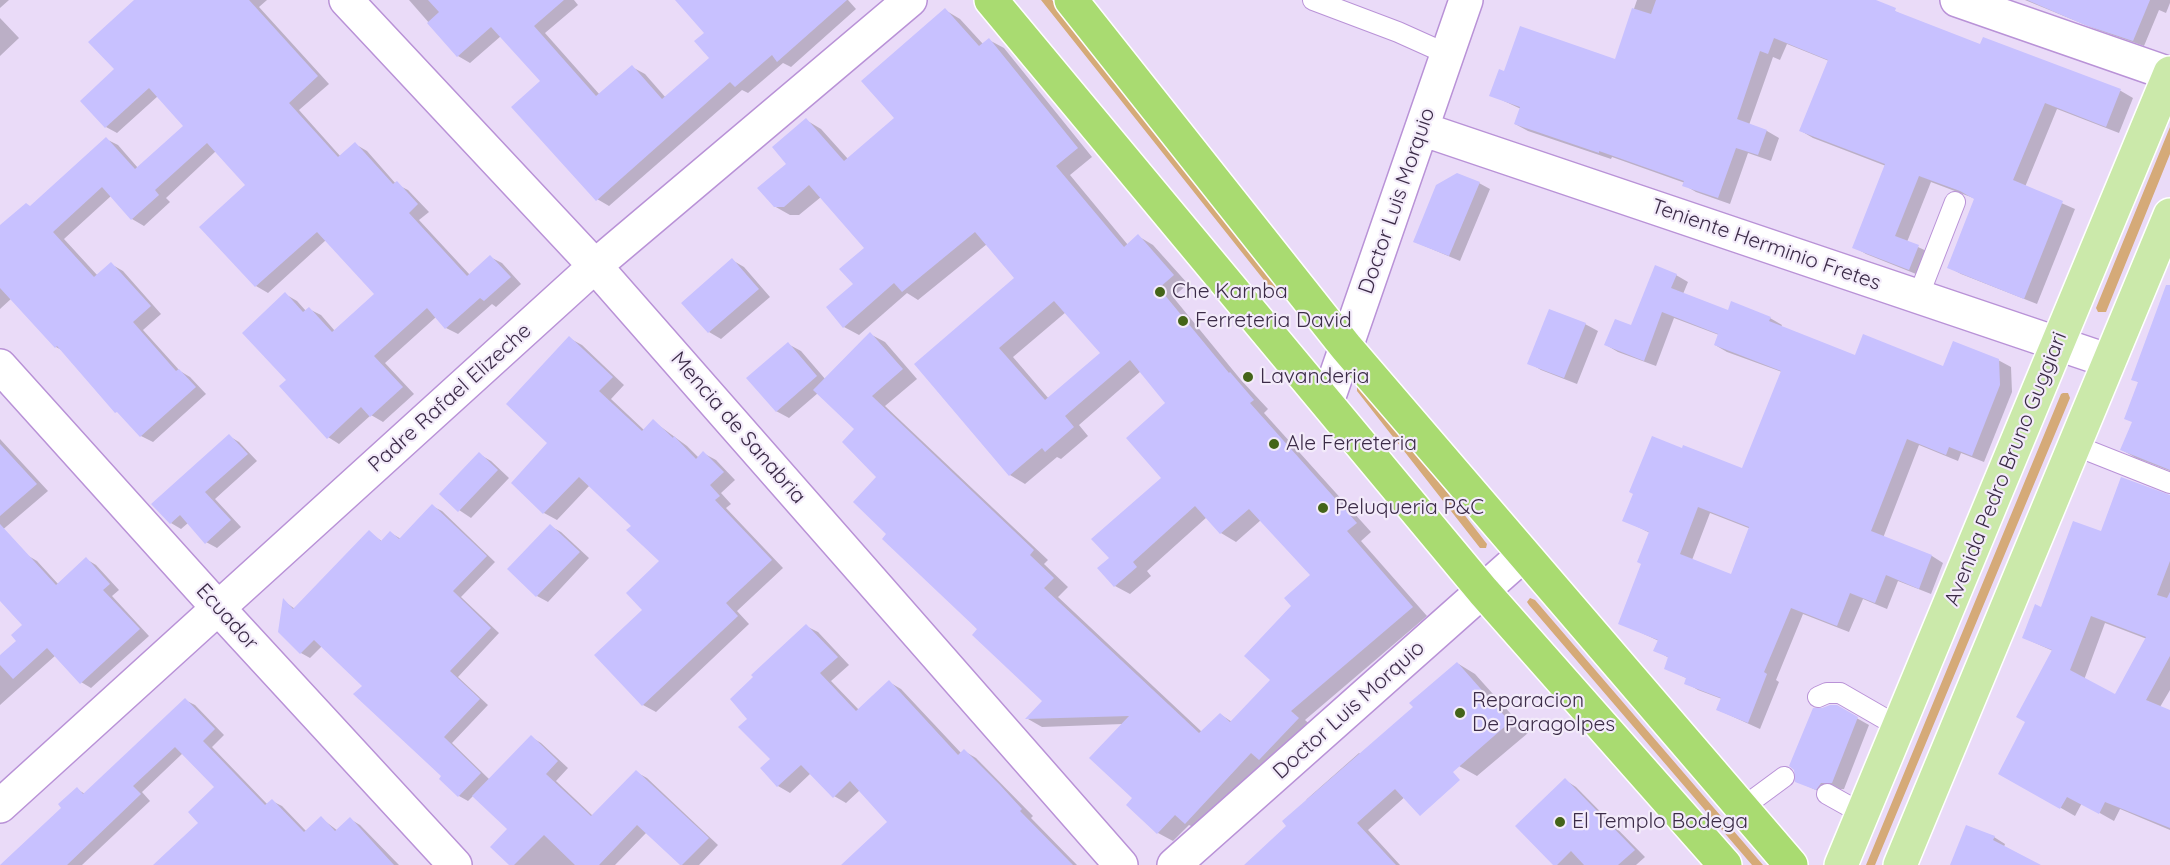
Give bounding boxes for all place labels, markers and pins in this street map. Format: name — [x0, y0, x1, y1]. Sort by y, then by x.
place label: Che Karnba — [1172, 279, 1288, 305]
marker: Che Karnba — [1153, 285, 1167, 299]
place label: Ferreteria David — [1195, 308, 1352, 334]
marker: Ferreteria David — [1176, 314, 1190, 328]
place label: Lavanderia — [1260, 364, 1369, 390]
marker: Lavanderia — [1241, 370, 1255, 384]
place label: Ale Ferreteria — [1286, 431, 1417, 457]
marker: Ale Ferreteria — [1267, 437, 1281, 451]
place label: Peluqueria P&C — [1335, 495, 1484, 521]
marker: Peluqueria P&C — [1316, 501, 1330, 515]
place label: Reparacion De Paragolpes — [1472, 688, 1615, 738]
marker: Reparacion De Paragolpes — [1453, 706, 1467, 720]
place label: El Templo Bodega — [1572, 809, 1748, 835]
marker: El Templo Bodega — [1553, 815, 1567, 829]

